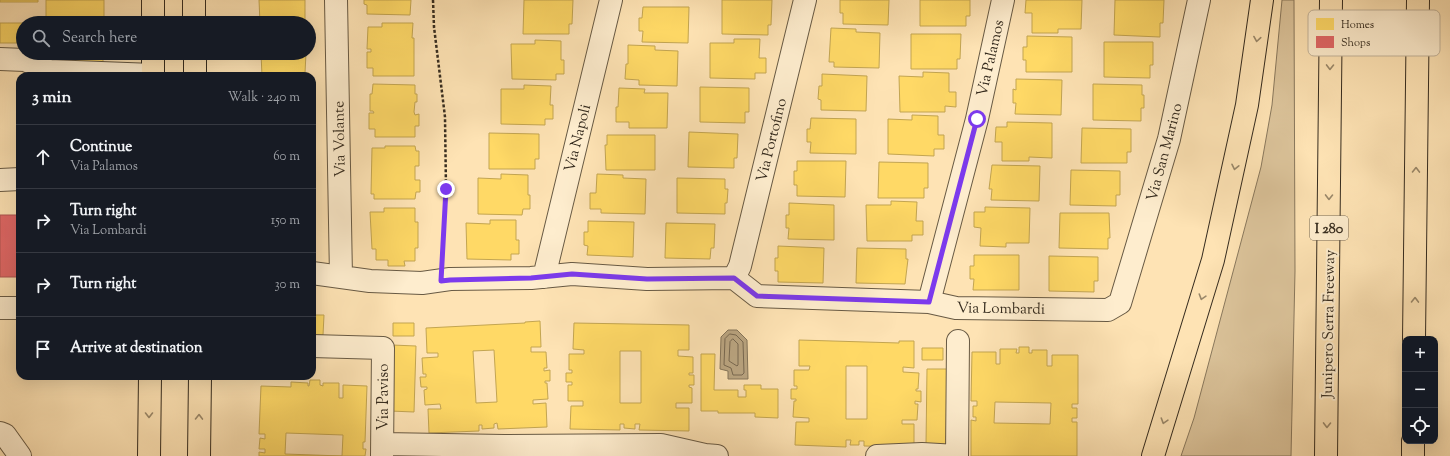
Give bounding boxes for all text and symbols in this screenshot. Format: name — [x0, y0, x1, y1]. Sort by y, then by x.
legend — [1308, 10, 1440, 56]
search box — [16, 16, 316, 60]
text: Homes — [1341, 17, 1374, 33]
street label: Via Palamos — [972, 18, 1011, 99]
icon: search — [30, 27, 52, 49]
text: Search here — [62, 28, 137, 49]
text: Shops — [1341, 35, 1370, 51]
one-way arrow — [1254, 36, 1262, 42]
one-way arrow — [1326, 64, 1334, 70]
text: 3 min — [32, 86, 71, 110]
text: Walk · 240 m — [228, 89, 300, 107]
street label: Via Portofino — [752, 96, 793, 184]
street label: Via Volante — [329, 101, 352, 177]
street label: Via San Marino — [1142, 101, 1189, 204]
street label: Via Napoli — [560, 102, 597, 174]
route start — [968, 110, 986, 128]
text: Continue — [70, 137, 132, 158]
icon: ahead — [32, 146, 54, 168]
text: 60 m — [273, 148, 300, 166]
text: Via Palamos — [70, 158, 138, 176]
one-way arrow — [1231, 163, 1239, 170]
one-way arrow — [1412, 167, 1420, 173]
route end — [437, 180, 455, 198]
one-way arrow — [1325, 194, 1333, 200]
text: Turn right — [70, 201, 136, 222]
icon: right — [32, 210, 54, 232]
text: 150 m — [271, 212, 300, 230]
road number: I 280 — [1310, 216, 1348, 240]
text: Via Lombardi — [70, 222, 147, 240]
street label: Junipero Serra Freeway — [1318, 249, 1341, 399]
icon: right — [32, 274, 54, 296]
text: Turn right — [70, 274, 136, 295]
text: 30 m — [274, 276, 300, 294]
one-way arrow — [1198, 293, 1207, 300]
one-way arrow — [1411, 297, 1419, 303]
street label: Via Lombardi — [957, 298, 1045, 321]
map controls — [1402, 336, 1438, 444]
button: + — [1402, 336, 1438, 372]
icon: arrive — [32, 338, 54, 360]
text: Arrive at destination — [70, 338, 203, 359]
street label: Via Paviso — [374, 364, 395, 430]
button: − — [1402, 372, 1438, 408]
button: locate — [1402, 408, 1438, 444]
one-way arrow — [145, 412, 153, 418]
one-way arrow — [195, 414, 203, 420]
one-way arrow — [1160, 418, 1169, 425]
one-way arrow — [1323, 422, 1331, 428]

